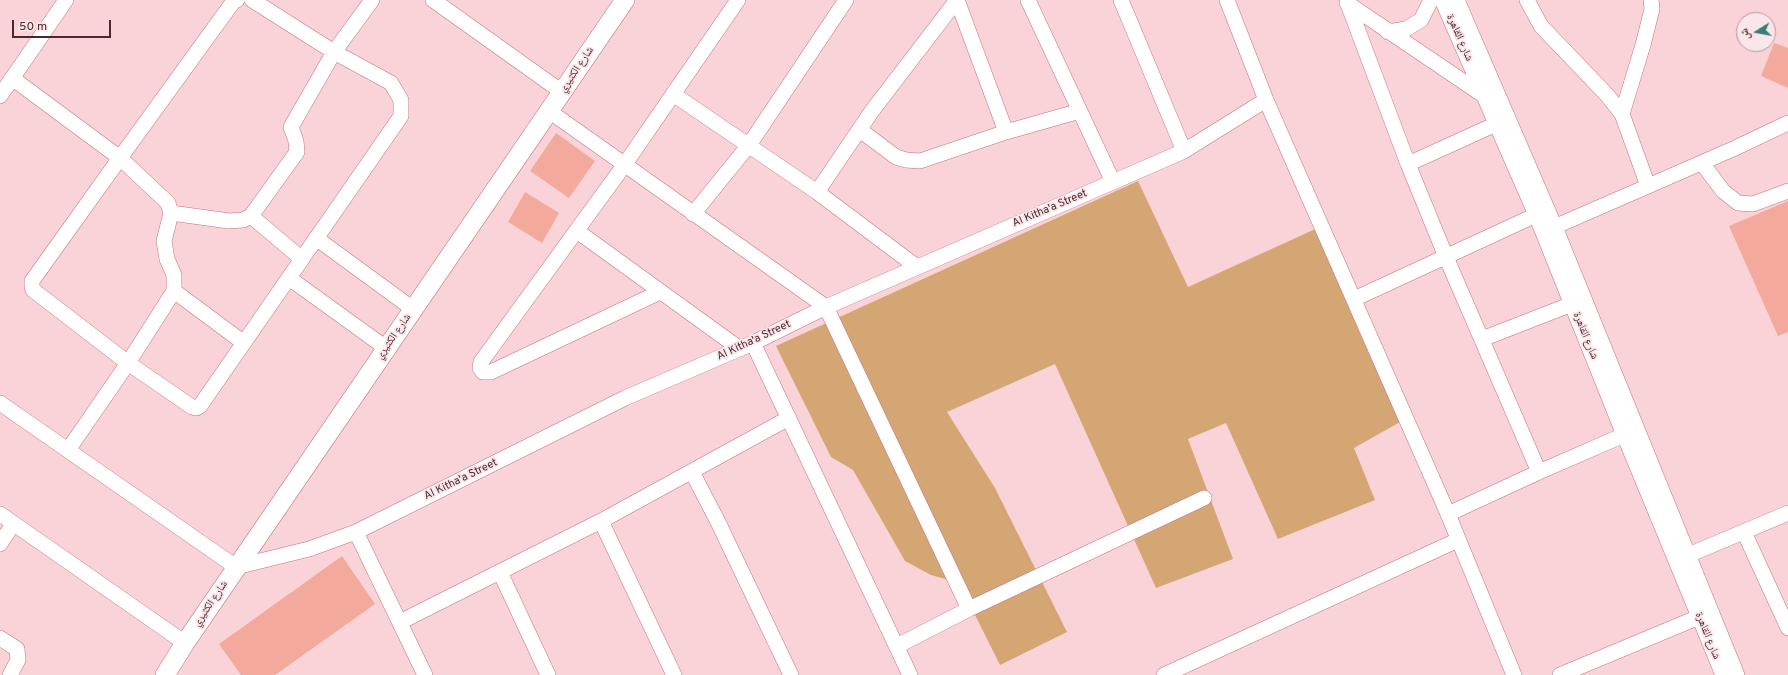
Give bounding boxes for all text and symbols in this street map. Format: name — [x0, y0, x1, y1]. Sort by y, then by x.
scale bar — [14, 12, 113, 38]
street label: شارع القاهرة — [1443, 12, 1475, 64]
north arrow — [1736, 12, 1776, 52]
text: 50 m — [19, 19, 47, 35]
text: ش — [1737, 27, 1753, 41]
street label: شارع الكثيري — [557, 44, 597, 96]
street label: Al Kitha'a Street — [1011, 187, 1089, 231]
street label: شارع القاهرة — [1570, 310, 1600, 362]
street label: شارع الكثيري — [373, 312, 415, 362]
street label: Al Kitha'a Street — [715, 318, 793, 364]
street label: Al Kitha'a Street — [422, 457, 500, 503]
street label: شارع الكثيري — [191, 578, 231, 630]
street label: شارع القاهرة — [1692, 610, 1722, 662]

